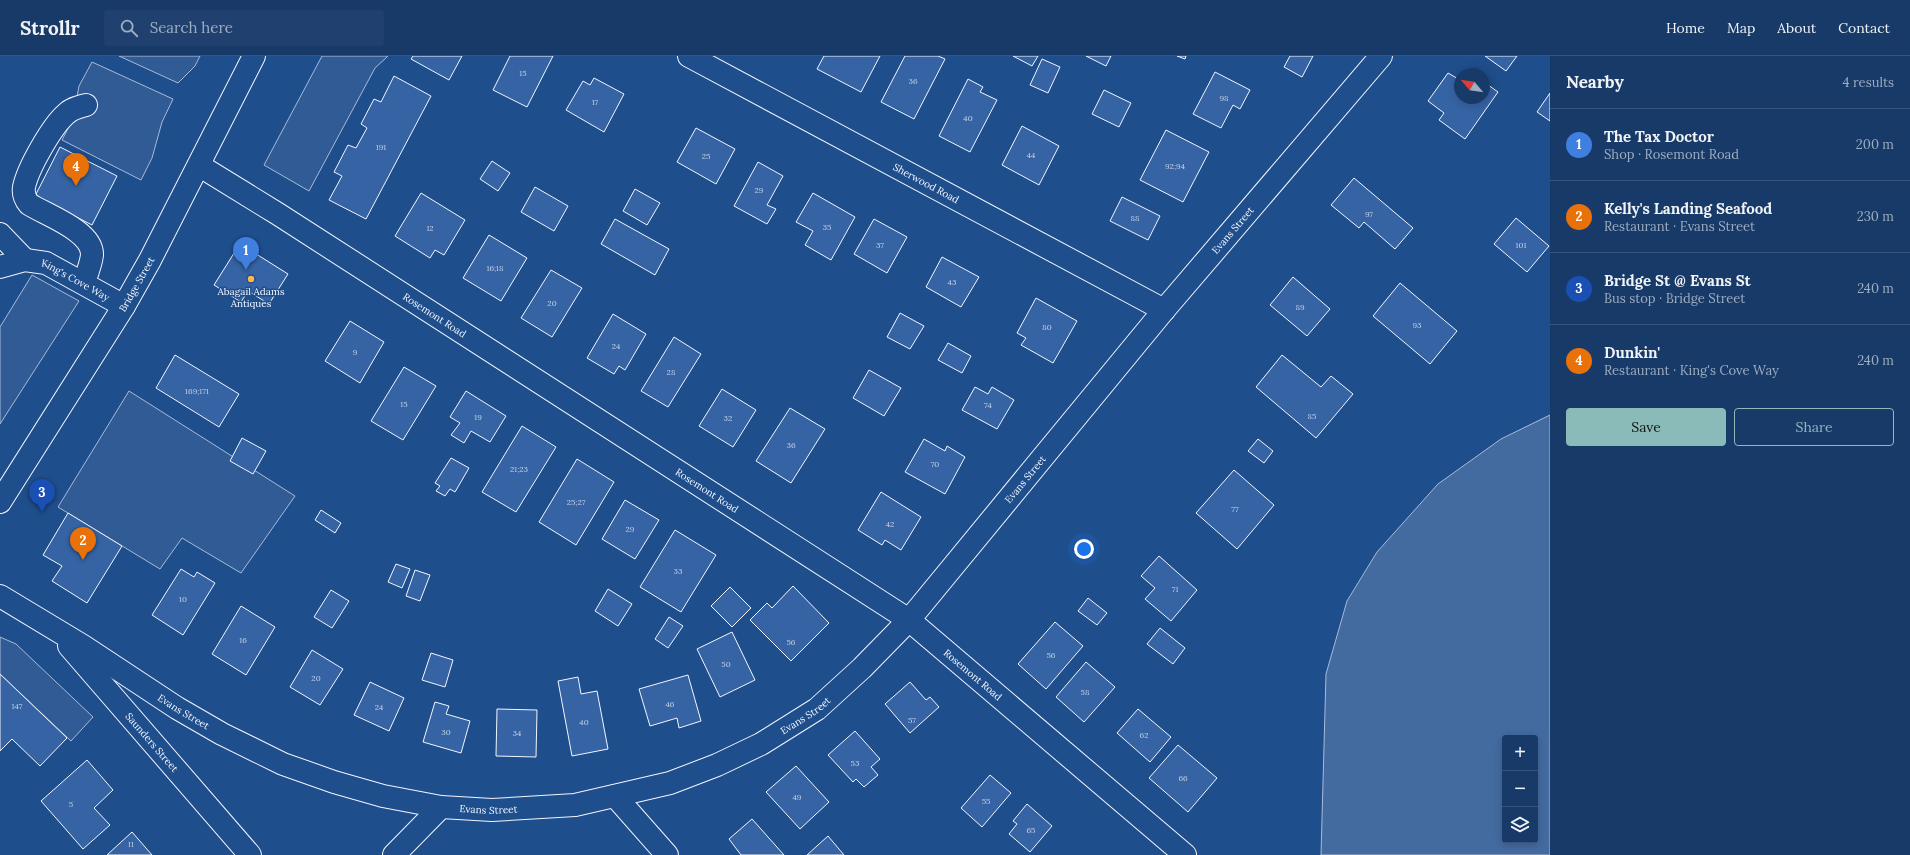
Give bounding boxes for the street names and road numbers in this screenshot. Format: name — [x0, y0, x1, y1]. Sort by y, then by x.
street label: Sherwood Road — [891, 160, 961, 206]
street label: Evans Street — [1209, 204, 1256, 256]
street label: Bridge Street — [116, 254, 157, 314]
street label: King's Cove Way — [41, 256, 113, 304]
street label: Rosemont Road — [401, 290, 469, 340]
street label: Evans Street — [1002, 452, 1048, 506]
street label: Rosemont Road — [673, 465, 741, 515]
street label: Rosemont Road — [941, 646, 1005, 703]
street label: Evans Street — [155, 691, 212, 732]
street label: Evans Street — [778, 694, 833, 737]
street label: Saunders Street — [123, 710, 181, 774]
street label: Evans Street — [459, 802, 518, 817]

